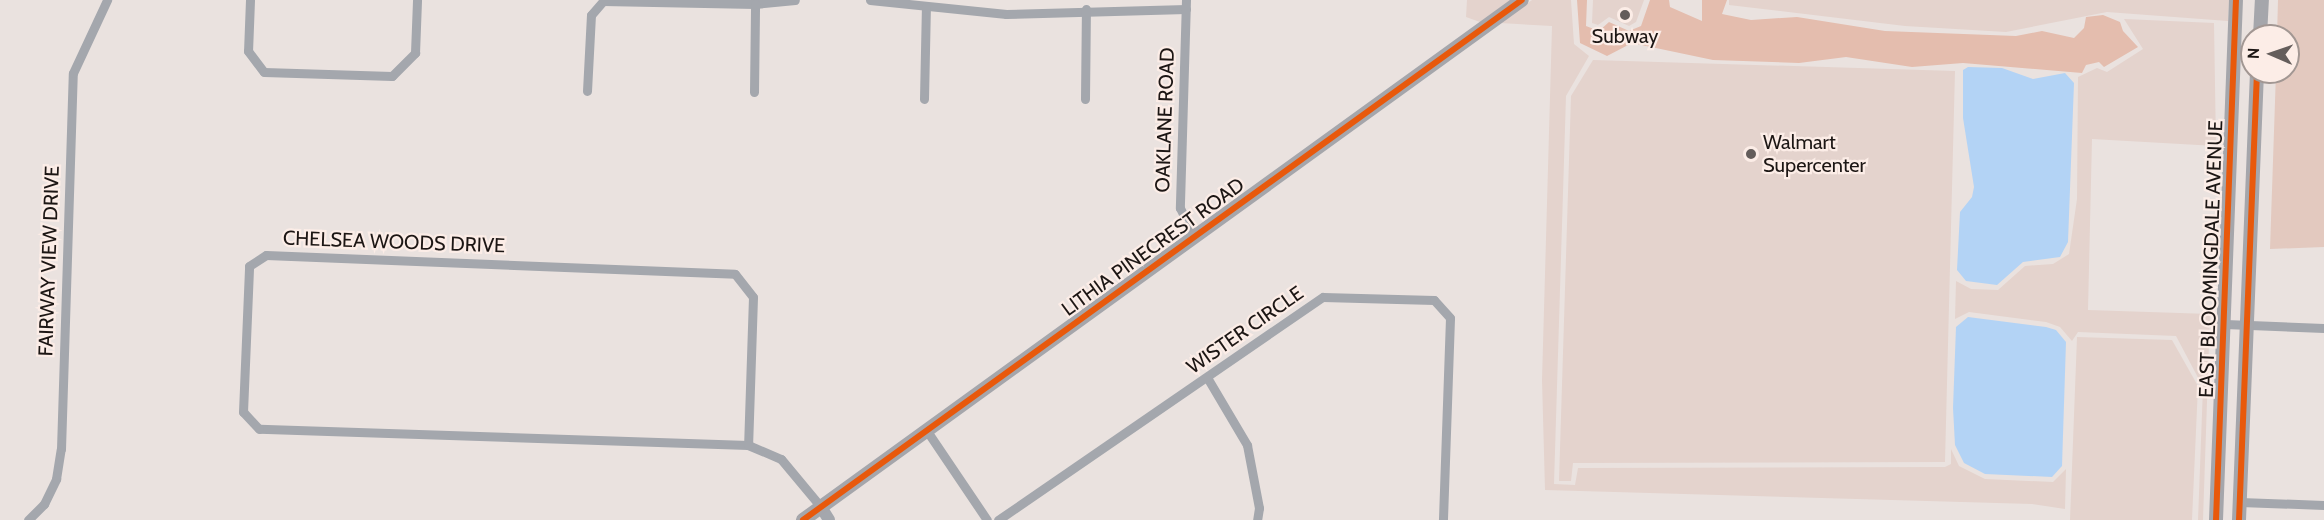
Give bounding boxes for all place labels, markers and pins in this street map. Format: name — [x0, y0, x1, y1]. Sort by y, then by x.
marker: Subway — [1618, 8, 1632, 22]
place label: Subway — [1592, 24, 1658, 48]
place label: Walmart Supercenter — [1763, 130, 1866, 177]
marker: Walmart Supercenter — [1744, 147, 1758, 161]

